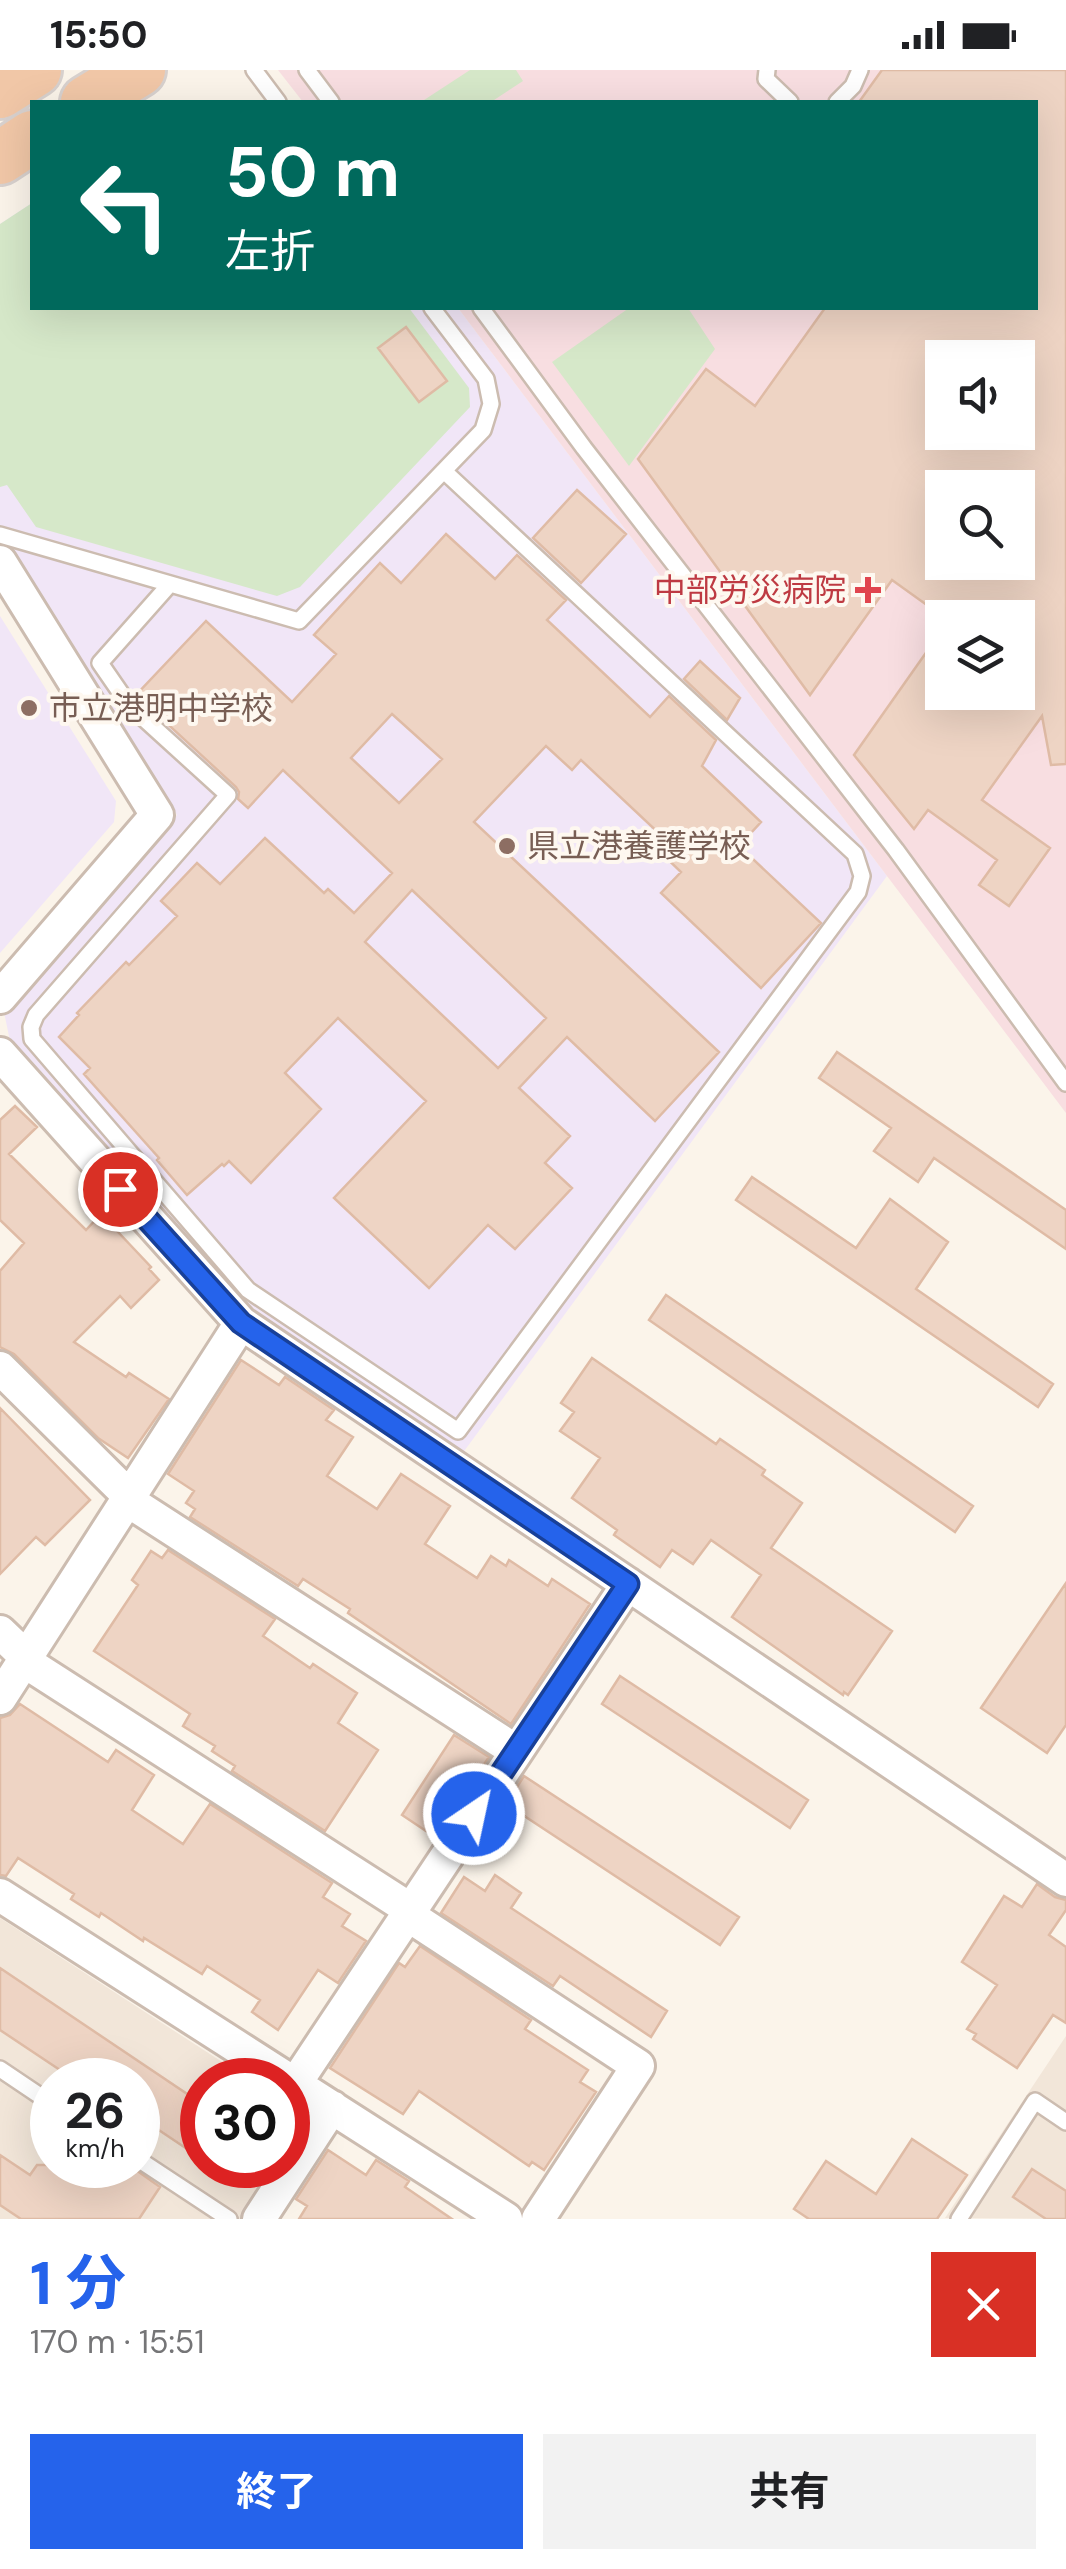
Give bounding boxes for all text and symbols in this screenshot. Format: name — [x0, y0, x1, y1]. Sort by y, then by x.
text: 15:50 — [50, 10, 148, 60]
text: 50 m — [225, 127, 400, 218]
icon: left — [60, 140, 190, 270]
text: 左折 — [225, 222, 315, 281]
map controls — [925, 340, 1035, 710]
button: sound — [925, 340, 1035, 450]
button: search — [925, 470, 1035, 580]
place label: 中部労災病院 — [654, 569, 846, 611]
marker: 中部労災病院 — [855, 577, 881, 603]
button: layers — [925, 600, 1035, 710]
place label: 市立港明中学校 — [49, 687, 273, 729]
marker: 市立港明中学校 — [18, 697, 40, 719]
place label: 県立港養護学校 — [527, 825, 751, 867]
marker: 県立港養護学校 — [496, 835, 518, 857]
pin — [78, 1147, 163, 1232]
icon: arrive — [93, 1162, 148, 1217]
position arrow — [422, 1762, 526, 1866]
speed limit sign: 30 — [180, 2058, 310, 2188]
text: 26 — [65, 2078, 125, 2144]
text: km/h — [65, 2132, 125, 2165]
text: 1 分 — [30, 2244, 126, 2323]
button: close — [931, 2252, 1036, 2357]
text: 170 m · 15:51 — [30, 2321, 204, 2363]
button: 終了 — [30, 2434, 523, 2549]
button: 共有 — [543, 2434, 1036, 2549]

